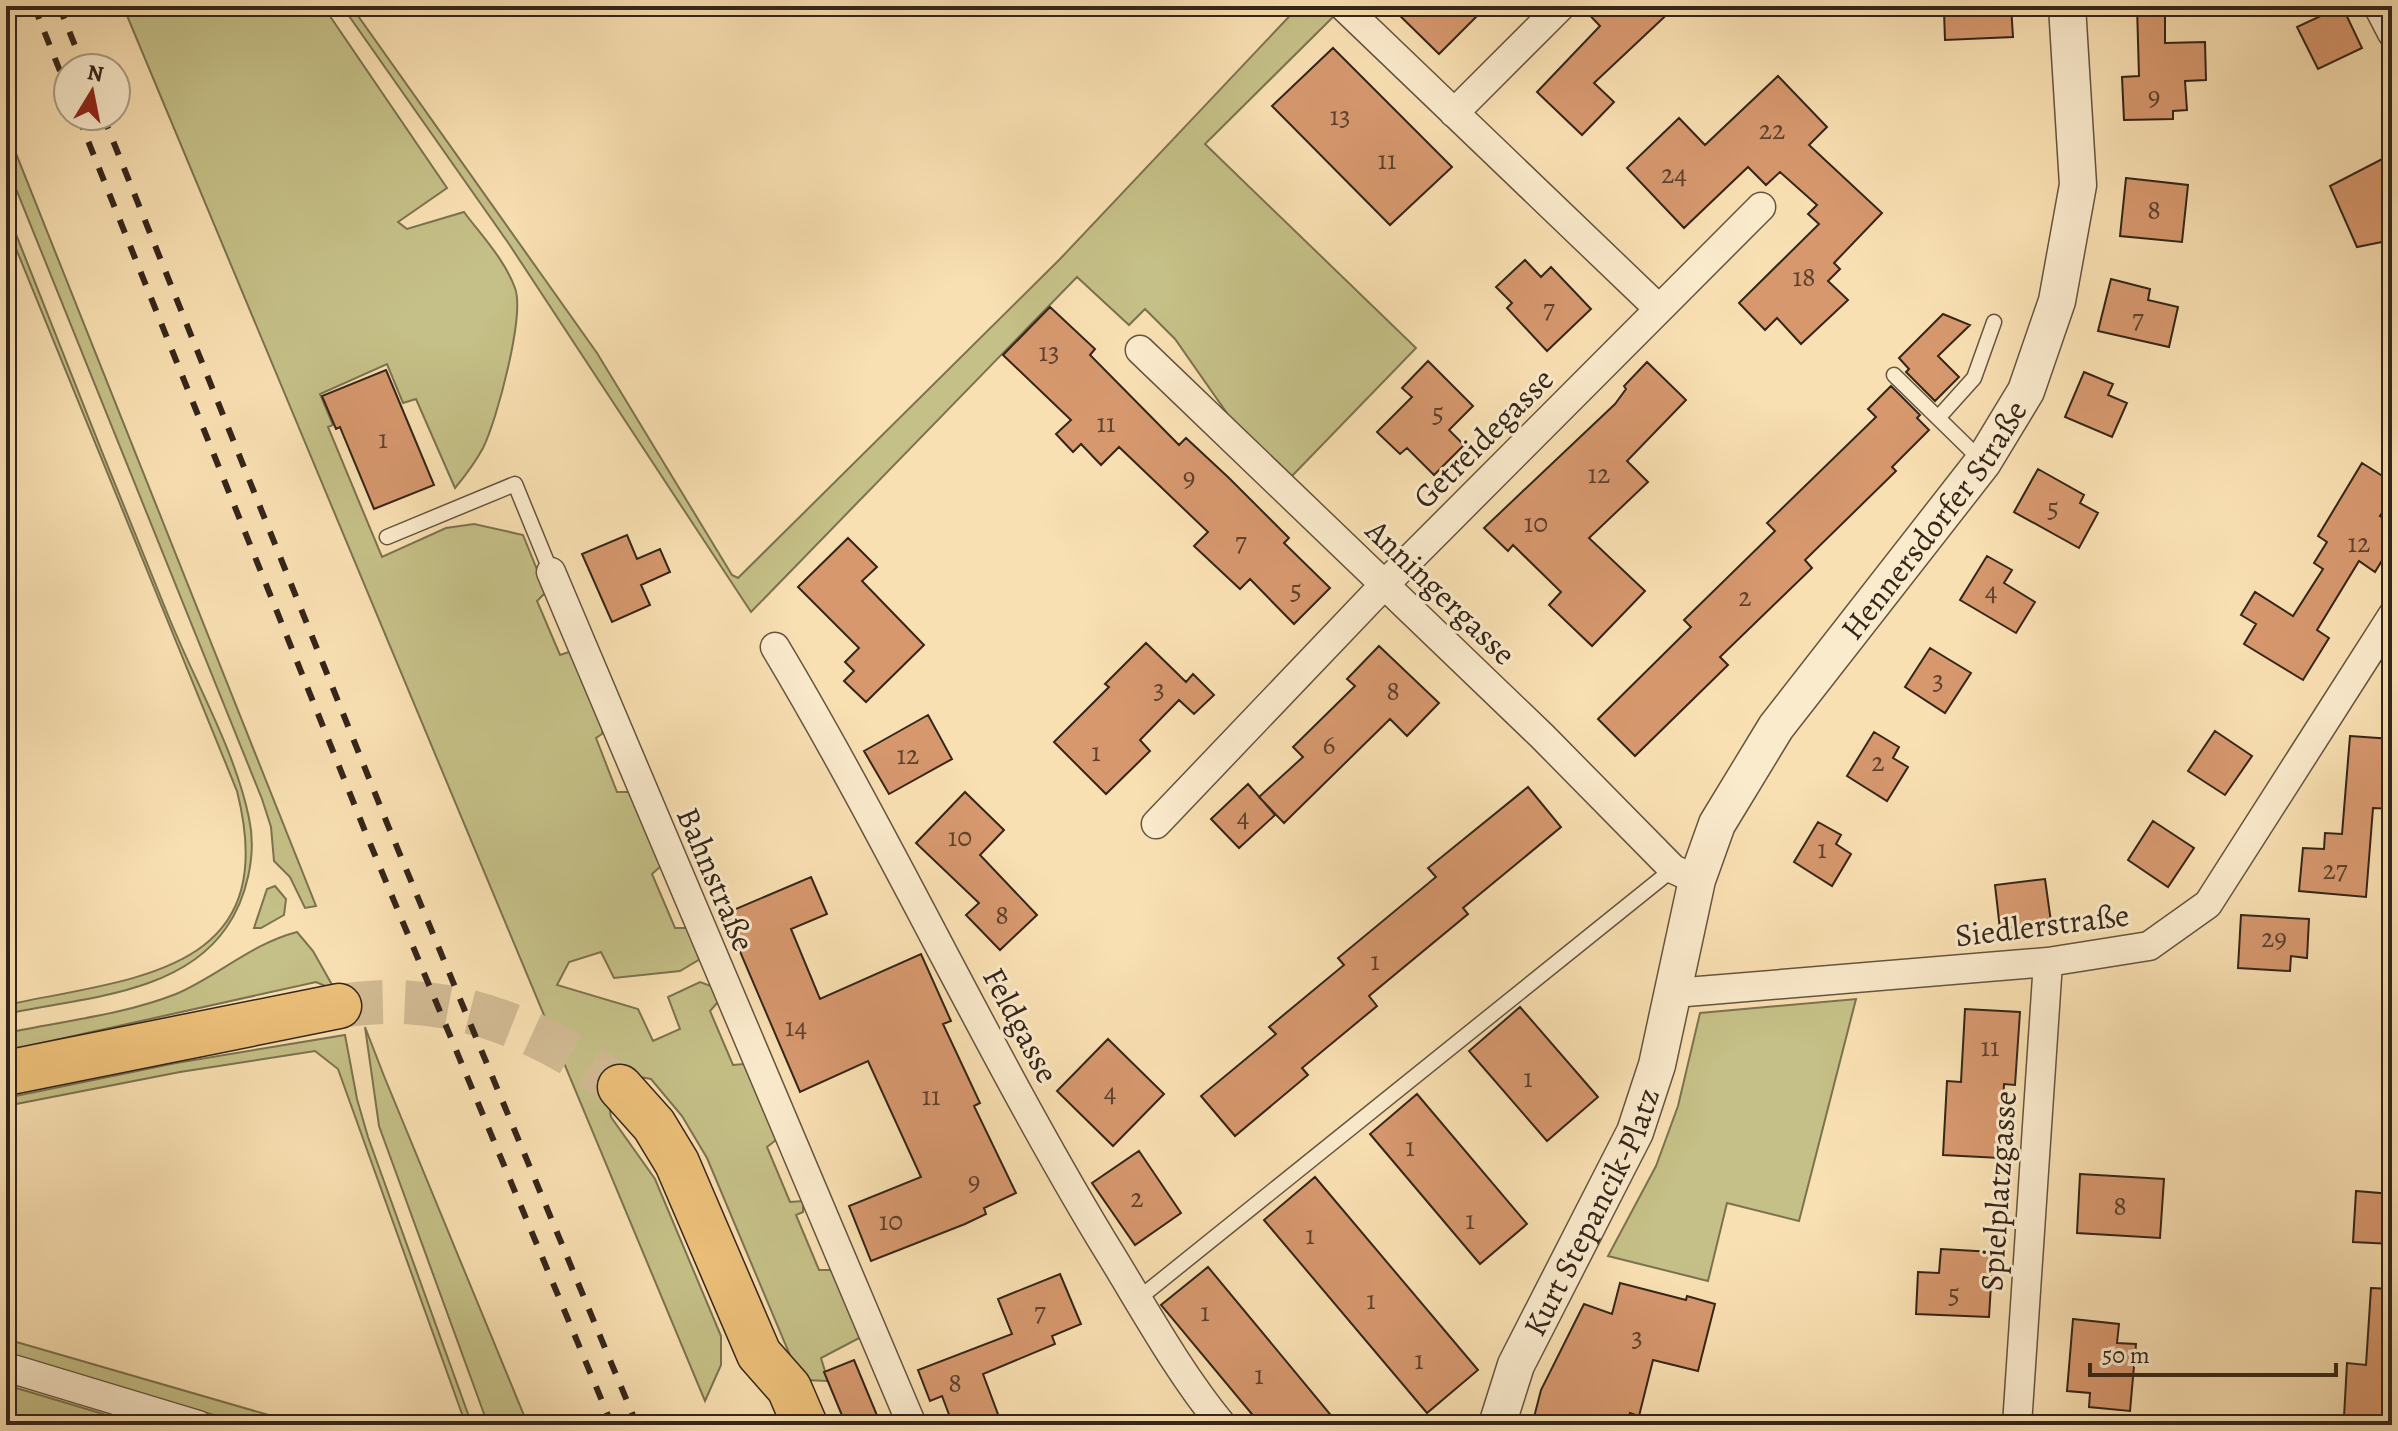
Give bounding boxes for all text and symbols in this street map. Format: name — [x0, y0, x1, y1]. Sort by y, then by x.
north arrow — [52, 52, 132, 132]
text: N — [85, 57, 106, 89]
house number: 9 — [2148, 77, 2160, 115]
house number: 13 — [1329, 97, 1351, 135]
house number: 22 — [1759, 111, 1785, 149]
house number: 11 — [1377, 141, 1397, 179]
house number: 24 — [1661, 155, 1687, 193]
house number: 8 — [2147, 191, 2161, 229]
house number: 18 — [1792, 258, 1816, 296]
house number: 7 — [1543, 290, 1555, 328]
house number: 7 — [2132, 300, 2144, 338]
house number: 13 — [1038, 333, 1060, 371]
street label: Getreidegasse — [1403, 358, 1563, 518]
street label: Hennersdorfer Straße — [1830, 392, 2037, 649]
house number: 5 — [1432, 394, 1444, 432]
house number: 11 — [1096, 404, 1116, 442]
house number: 1 — [378, 420, 388, 458]
house number: 12 — [1588, 455, 1610, 493]
house number: 9 — [1183, 458, 1195, 496]
house number: 5 — [2047, 489, 2059, 527]
house number: 10 — [1524, 504, 1548, 542]
street label: Anningergasse — [1356, 508, 1526, 675]
house number: 7 — [1235, 523, 1247, 561]
house number: 12 — [2348, 524, 2370, 562]
house number: 5 — [1290, 571, 1302, 609]
house number: 4 — [1985, 572, 1997, 610]
house number: 2 — [1738, 578, 1752, 616]
house number: 3 — [1932, 661, 1944, 699]
house number: 3 — [1153, 670, 1165, 708]
house number: 8 — [1386, 672, 1400, 710]
house number: 6 — [1323, 726, 1336, 764]
house number: 1 — [1091, 733, 1101, 771]
house number: 12 — [897, 736, 919, 774]
house number: 2 — [1871, 743, 1885, 781]
house number: 4 — [1237, 798, 1249, 836]
street label: Bahnstraße — [666, 800, 766, 958]
house number: 10 — [948, 818, 972, 856]
house number: 1 — [1817, 830, 1827, 868]
house number: 27 — [2322, 851, 2348, 889]
street label: Siedlerstraße — [1952, 892, 2132, 958]
house number: 8 — [995, 896, 1009, 934]
house number: 29 — [2261, 919, 2287, 957]
house number: 1 — [1370, 942, 1380, 980]
street label: Feldgasse — [972, 960, 1070, 1090]
house number: 14 — [785, 1008, 807, 1046]
house number: 11 — [1980, 1028, 2000, 1066]
house number: 1 — [1523, 1059, 1533, 1097]
house number: 4 — [1104, 1073, 1116, 1111]
house number: 11 — [921, 1077, 941, 1115]
street label: Kurt Stepancik-Platz — [1512, 1082, 1670, 1344]
street label: Spielplatzgasse — [1969, 1089, 2027, 1293]
house number: 1 — [1405, 1128, 1415, 1166]
house number: 9 — [968, 1162, 980, 1200]
house number: 2 — [1130, 1179, 1144, 1217]
house number: 8 — [2113, 1187, 2127, 1225]
house number: 1 — [1465, 1201, 1475, 1239]
house number: 10 — [879, 1202, 903, 1240]
house number: 1 — [1305, 1216, 1315, 1254]
house number: 5 — [1948, 1275, 1960, 1313]
house number: 1 — [1366, 1281, 1376, 1319]
house number: 7 — [1034, 1293, 1046, 1331]
house number: 1 — [1200, 1293, 1210, 1331]
house number: 3 — [1631, 1318, 1643, 1356]
scale bar — [2090, 1327, 2336, 1377]
text: 50 m — [2102, 1339, 2150, 1371]
house number: 1 — [1414, 1341, 1424, 1379]
house number: 1 — [1254, 1356, 1264, 1394]
house number: 8 — [948, 1364, 962, 1402]

